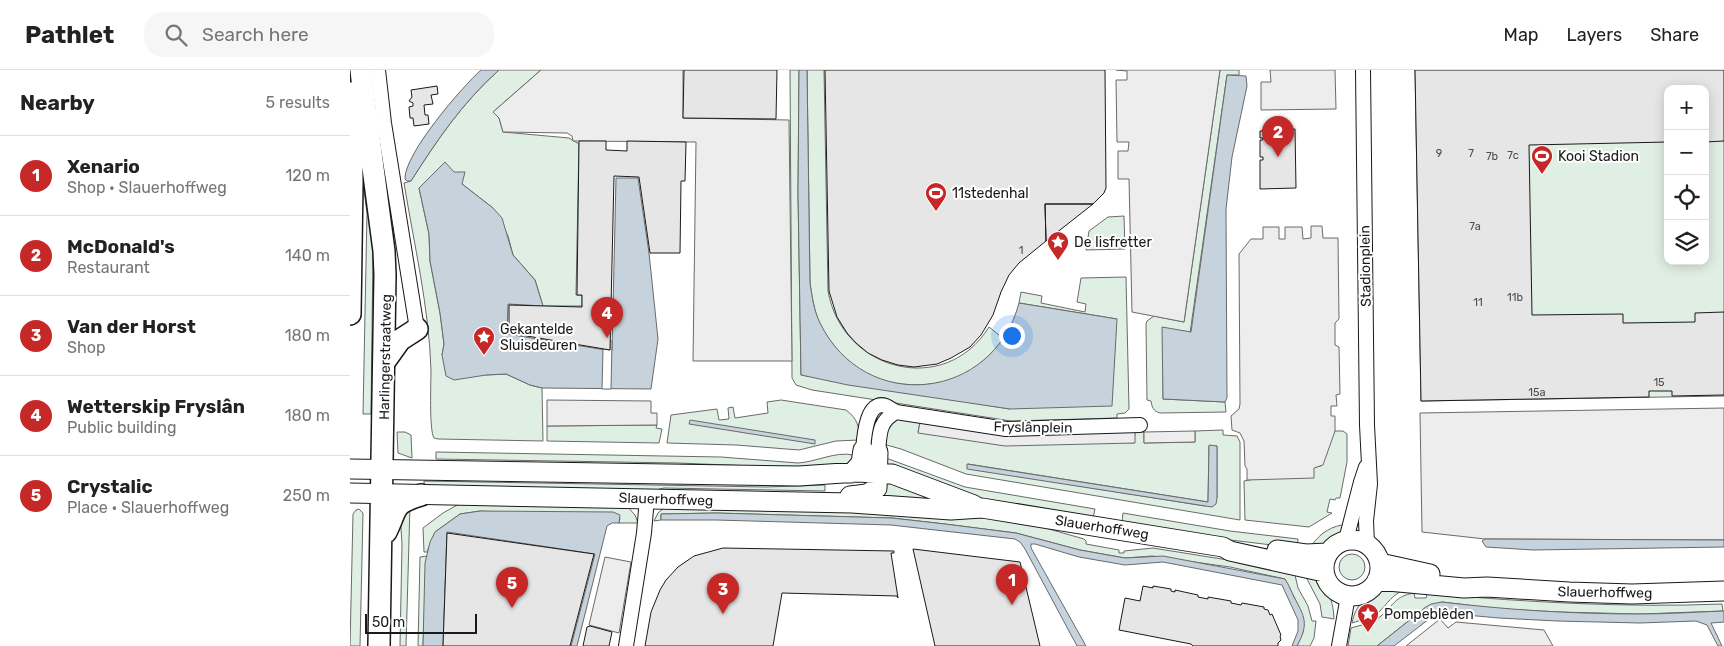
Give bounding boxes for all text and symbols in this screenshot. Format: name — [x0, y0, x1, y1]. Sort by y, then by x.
search box — [144, 12, 494, 57]
text: Pathlet — [25, 21, 114, 49]
icon: search — [162, 21, 190, 49]
text: Search here — [202, 23, 309, 46]
text: Map — [1504, 24, 1539, 46]
text: Layers — [1567, 24, 1622, 46]
text: Share — [1650, 24, 1699, 46]
map controls — [1664, 85, 1709, 265]
button: + — [1664, 85, 1709, 130]
text: Nearby — [20, 90, 95, 115]
text: 5 results — [266, 93, 330, 112]
pin: 2 — [1262, 116, 1294, 157]
button: − — [1664, 130, 1709, 175]
sports icon: Kooi Stadion — [1530, 144, 1554, 175]
house number: 9 — [1436, 147, 1442, 160]
house number: 7 — [1468, 147, 1474, 160]
place label: Kooi Stadion — [1558, 148, 1639, 165]
house number: 7c — [1507, 149, 1519, 162]
house number: 7b — [1486, 150, 1498, 163]
text: Xenario — [67, 155, 140, 178]
text: 1 — [32, 166, 40, 185]
text: 120 m — [285, 166, 330, 185]
button: locate — [1664, 175, 1709, 220]
text: Shop · Slauerhoffweg — [67, 178, 227, 197]
sports icon: 11stedenhal — [924, 181, 948, 212]
place label: 11stedenhal — [952, 185, 1029, 202]
house number: 7a — [1469, 220, 1481, 233]
button: layers — [1664, 220, 1709, 265]
street label: Stadionplein — [1356, 225, 1375, 307]
place icon: De Iisfretter — [1046, 230, 1070, 261]
place label: De Iisfretter — [1074, 234, 1152, 251]
text: McDonald's — [67, 235, 175, 258]
house number: 1 — [1019, 244, 1023, 257]
text: 2 — [31, 246, 41, 265]
text: 140 m — [285, 246, 330, 265]
text: Restaurant — [67, 258, 150, 277]
house number: 11b — [1507, 291, 1523, 304]
street label: Harlingerstraatweg — [376, 294, 395, 420]
house number: 11 — [1473, 296, 1483, 309]
pin: 4 — [591, 297, 623, 338]
text: Van der Horst — [67, 315, 196, 338]
place label: Gekantelde Sluisdeuren — [500, 321, 577, 354]
your location — [999, 323, 1025, 349]
place icon: Gekantelde Sluisdeuren — [472, 325, 496, 356]
text: 3 — [31, 326, 41, 345]
text: 180 m — [285, 326, 330, 345]
text: Shop — [67, 338, 105, 357]
house number: 15 — [1653, 376, 1665, 389]
house number: 15a — [1528, 386, 1546, 399]
text: Wetterskip Fryslân — [67, 395, 245, 418]
text: 4 — [31, 406, 41, 425]
text: 180 m — [285, 406, 330, 425]
text: Public building — [67, 418, 177, 437]
street label: Fryslânplein — [993, 418, 1073, 437]
text: Crystalic — [67, 475, 153, 498]
text: 5 — [31, 486, 41, 505]
text: 250 m — [283, 486, 330, 505]
street label: Slauerhoffweg — [618, 489, 714, 510]
text: Place · Slauerhoffweg — [67, 498, 229, 517]
street label: Slauerhoffweg — [1054, 512, 1150, 543]
pin: 1 — [996, 564, 1028, 605]
pin: 5 — [496, 567, 528, 608]
pin: 3 — [707, 573, 739, 614]
street label: Slauerhoffweg — [1557, 583, 1653, 602]
place icon: Pompeblêden — [1356, 602, 1380, 633]
place label: Pompeblêden — [1384, 606, 1474, 623]
scale bar — [365, 611, 478, 634]
text: 50 m — [372, 614, 405, 631]

